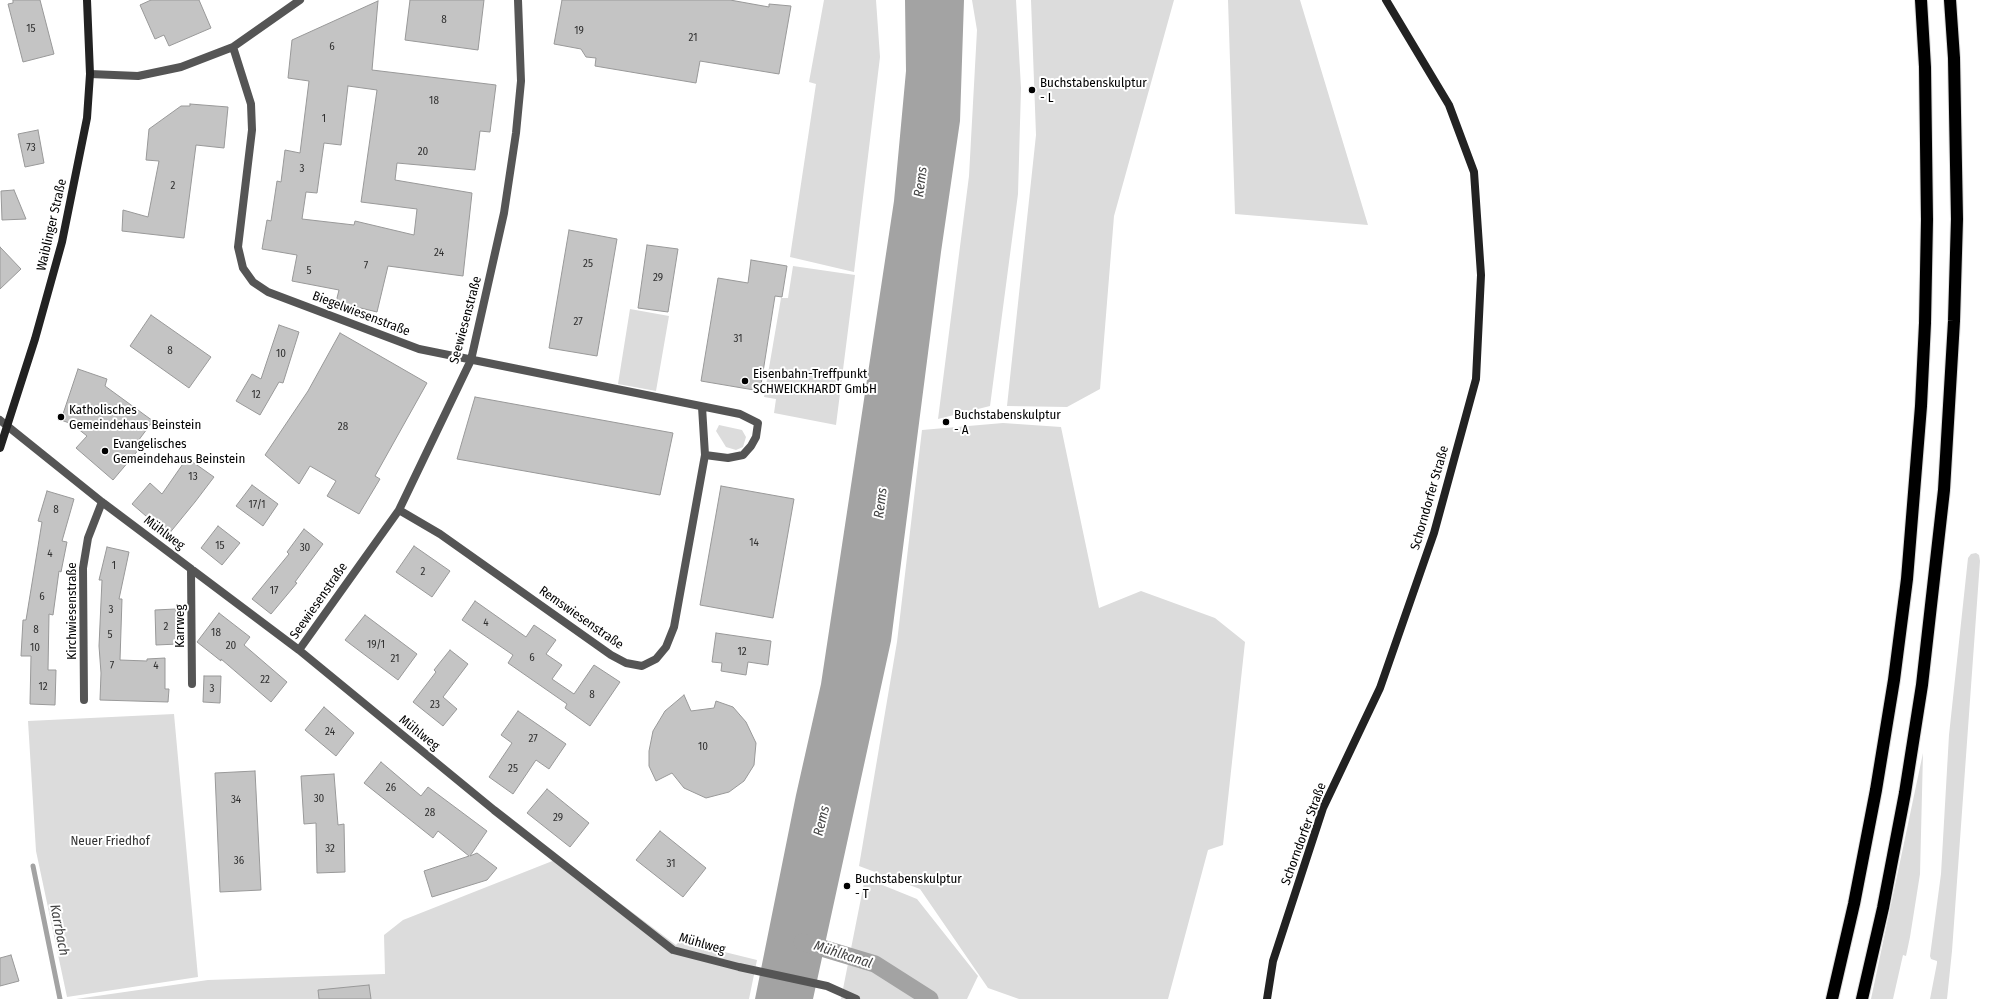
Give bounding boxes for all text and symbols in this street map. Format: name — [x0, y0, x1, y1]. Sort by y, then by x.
house number: 8 — [441, 13, 447, 27]
house number: 15 — [26, 22, 36, 36]
house number: 19 — [574, 24, 584, 38]
house number: 21 — [689, 31, 697, 45]
house number: 6 — [329, 40, 335, 54]
place label: Buchstabenskulptur - L — [1040, 75, 1147, 106]
marker: Buchstabenskulptur - L — [1027, 85, 1037, 95]
house number: 18 — [429, 94, 439, 108]
house number: 1 — [322, 112, 326, 126]
house number: 73 — [26, 141, 36, 155]
house number: 20 — [418, 145, 428, 159]
house number: 3 — [300, 162, 304, 176]
water label: Rems — [911, 166, 931, 198]
street label: Waiblinger Straße — [34, 177, 70, 273]
house number: 2 — [171, 179, 175, 193]
house number: 24 — [434, 246, 444, 260]
house number: 25 — [583, 257, 593, 271]
house number: 7 — [364, 259, 368, 273]
house number: 5 — [306, 264, 312, 278]
house number: 29 — [653, 271, 663, 285]
street label: Seewiesenstraße — [447, 275, 485, 365]
street label: Biegelwiesenstraße — [310, 288, 412, 340]
house number: 27 — [573, 315, 583, 329]
house number: 31 — [734, 332, 742, 346]
house number: 8 — [167, 344, 173, 358]
house number: 10 — [276, 347, 286, 361]
place label: Eisenbahn-Treffpunkt SCHWEICKHARDT GmbH — [753, 366, 877, 397]
marker: Eisenbahn-Treffpunkt SCHWEICKHARDT GmbH — [740, 376, 750, 386]
house number: 12 — [251, 388, 261, 402]
place label: Katholisches Gemeindehaus Beinstein — [69, 402, 201, 433]
place label: Buchstabenskulptur - A — [954, 407, 1061, 438]
marker: Katholisches Gemeindehaus Beinstein — [56, 412, 66, 422]
marker: Buchstabenskulptur - A — [941, 417, 951, 427]
house number: 28 — [338, 420, 348, 434]
place label: Evangelisches Gemeindehaus Beinstein — [113, 436, 245, 467]
street label: Schorndorfer Straße — [1408, 444, 1452, 552]
marker: Evangelisches Gemeindehaus Beinstein — [100, 446, 110, 456]
house number: 13 — [188, 470, 198, 484]
water label: Rems — [871, 487, 891, 519]
house number: 17/1 — [248, 498, 266, 512]
house number: 8 — [53, 503, 59, 517]
street label: Mühlweg — [140, 513, 188, 553]
house number: 14 — [749, 536, 759, 550]
house number: 15 — [215, 539, 225, 553]
house number: 30 — [300, 541, 310, 555]
house number: 4 — [47, 547, 53, 561]
house number: 1 — [112, 559, 116, 573]
street label: Seewiesenstraße — [287, 560, 351, 642]
street label: Kirchwiesenstraße — [64, 562, 80, 660]
house number: 2 — [421, 565, 425, 579]
street label: Remswiesenstraße — [536, 583, 626, 653]
house number: 17 — [270, 584, 278, 598]
house number: 6 — [39, 590, 45, 604]
house number: 3 — [109, 603, 113, 617]
street label: Karrweg — [172, 604, 188, 648]
house number: 4 — [483, 616, 489, 630]
house number: 2 — [164, 620, 168, 634]
house number: 8 — [33, 623, 39, 637]
house number: 18 — [211, 626, 221, 640]
house number: 5 — [107, 628, 113, 642]
house number: 19/1 — [367, 638, 385, 652]
house number: 20 — [226, 639, 236, 653]
house number: 10 — [30, 641, 40, 655]
house number: 12 — [737, 645, 747, 659]
house number: 6 — [529, 651, 535, 665]
house number: 21 — [391, 652, 399, 666]
house number: 7 — [110, 659, 114, 673]
house number: 4 — [153, 659, 159, 673]
house number: 22 — [260, 673, 270, 687]
house number: 12 — [38, 680, 48, 694]
house number: 3 — [210, 682, 214, 696]
house number: 8 — [589, 688, 595, 702]
house number: 23 — [430, 698, 440, 712]
street label: Mühlweg — [396, 712, 442, 754]
house number: 24 — [325, 725, 335, 739]
house number: 27 — [528, 732, 538, 746]
house number: 10 — [698, 740, 708, 754]
house number: 25 — [508, 762, 518, 776]
house number: 26 — [386, 781, 396, 795]
street label: Schorndorfer Straße — [1278, 781, 1330, 887]
house number: 30 — [314, 792, 324, 806]
house number: 34 — [231, 793, 241, 807]
water label: Rems — [810, 804, 834, 838]
house number: 28 — [425, 806, 435, 820]
house number: 29 — [553, 811, 563, 825]
park label: Neuer Friedhof — [70, 833, 150, 849]
house number: 32 — [325, 842, 335, 856]
house number: 36 — [234, 854, 244, 868]
house number: 31 — [667, 857, 675, 871]
place label: Buchstabenskulptur - T — [855, 871, 962, 902]
marker: Buchstabenskulptur - T — [842, 881, 852, 891]
water label: Karrbach — [46, 903, 72, 957]
street label: Mühlweg — [677, 930, 727, 958]
water label: Mühlkanal — [812, 938, 874, 972]

